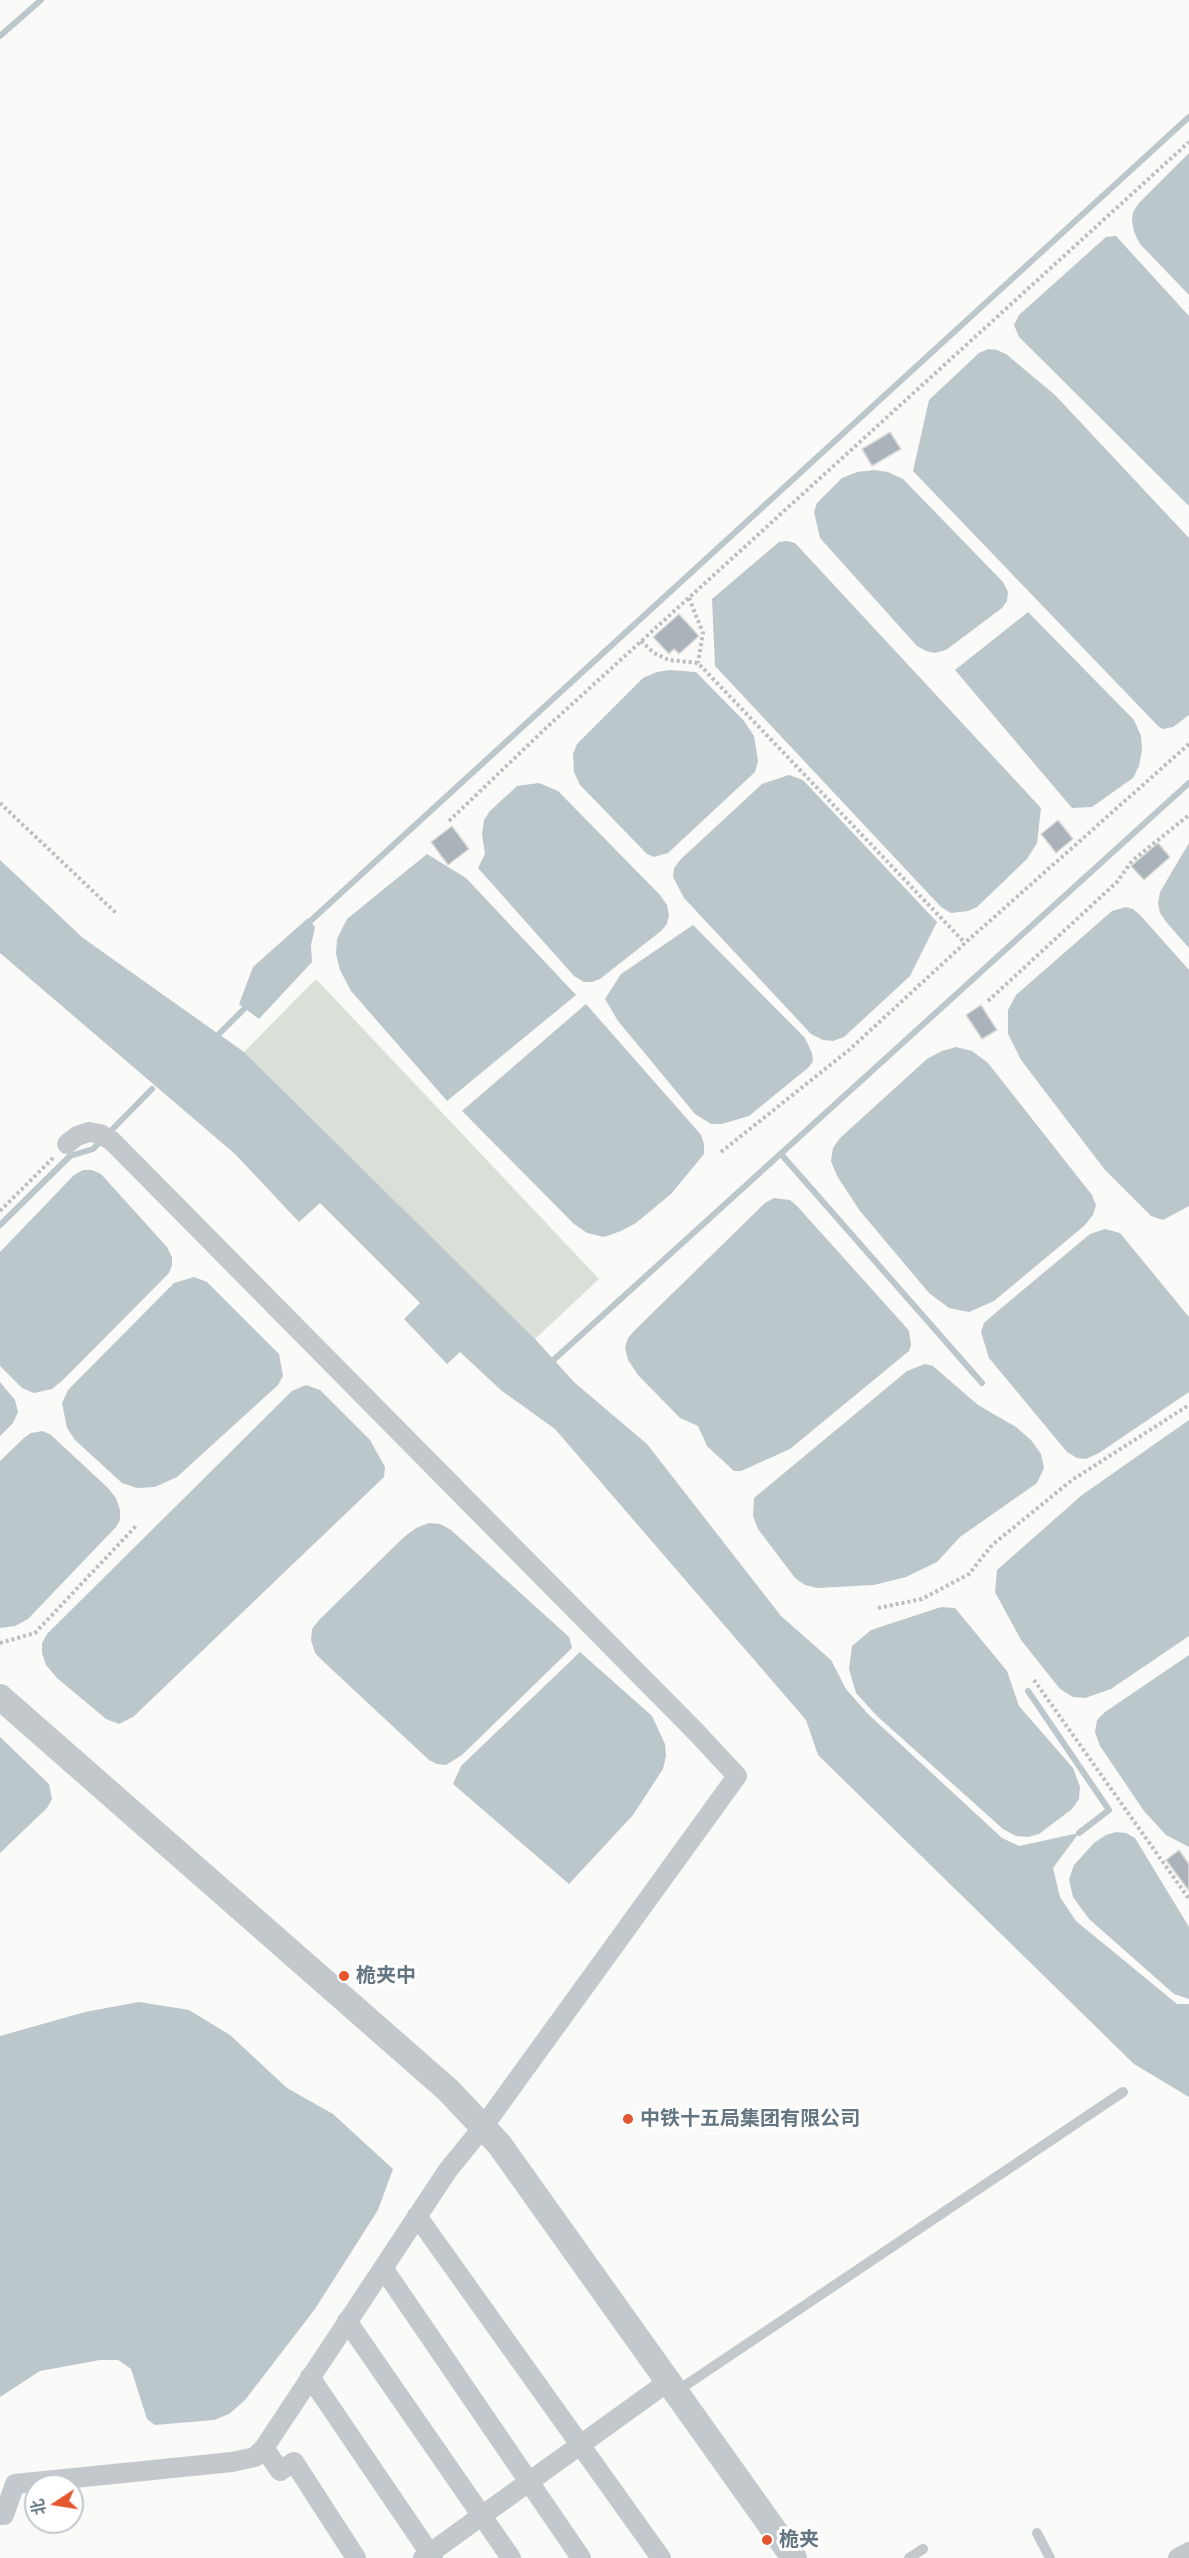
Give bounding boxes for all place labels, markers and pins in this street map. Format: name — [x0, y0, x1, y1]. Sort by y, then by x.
place label: 桅夹中 — [356, 1964, 416, 1988]
marker: 桅夹中 — [337, 1969, 351, 1983]
place label: 中铁十五局集团有限公司 — [640, 2107, 860, 2131]
marker: 中铁十五局集团有限公司 — [621, 2112, 635, 2126]
place label: 桅夹 — [779, 2528, 819, 2552]
marker: 桅夹 — [760, 2533, 774, 2547]

